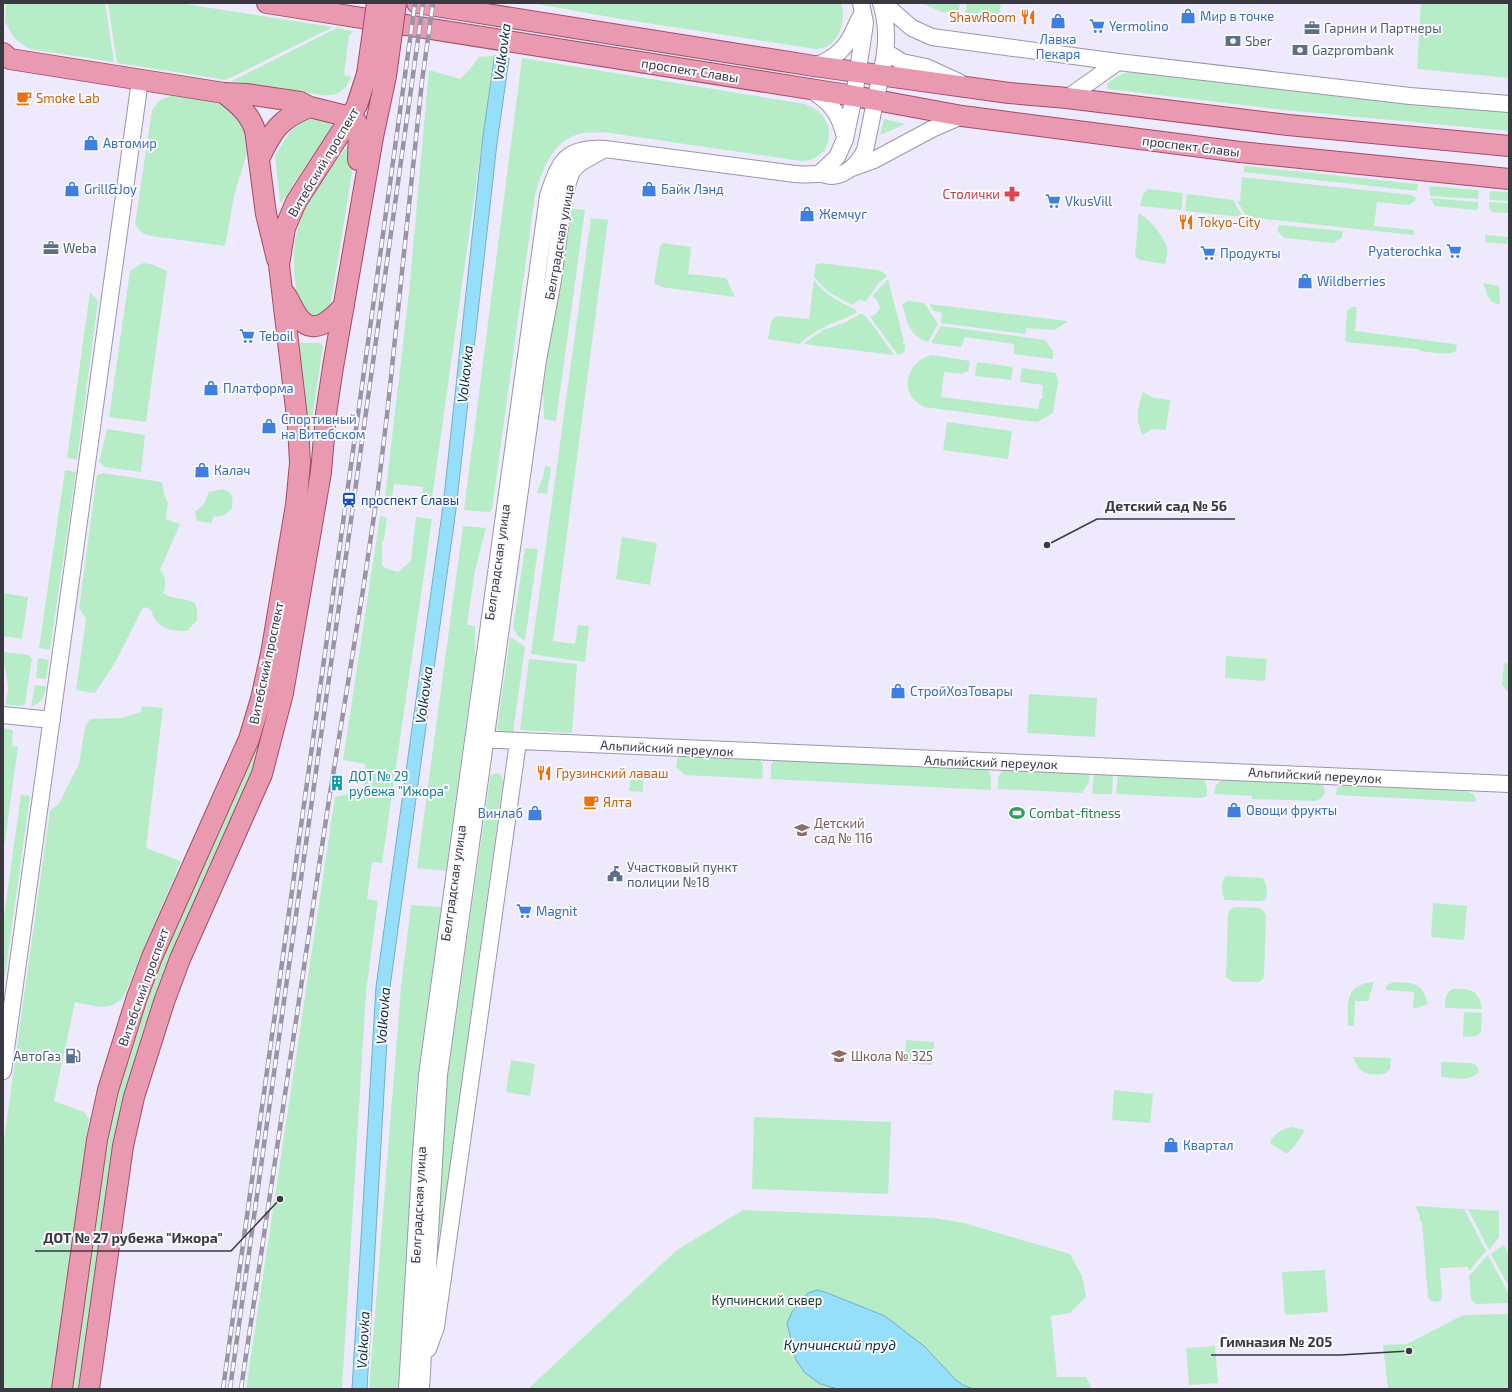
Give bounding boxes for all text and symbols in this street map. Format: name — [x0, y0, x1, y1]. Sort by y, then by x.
shop icon: Мир в точке — [1179, 7, 1197, 25]
restaurant icon: ShawRoom — [1019, 8, 1037, 26]
place label: Мир в точке — [1200, 8, 1274, 24]
place label: ShawRoom — [949, 9, 1016, 25]
shop icon: Лавка Пекаря — [1049, 12, 1067, 30]
supermarket icon: Yermolino — [1088, 17, 1106, 35]
place label: Yermolino — [1109, 18, 1169, 34]
office icon: Гарнин и Партнеры — [1303, 19, 1321, 37]
place label: Гарнин и Партнеры — [1324, 20, 1442, 36]
water label: Volkovka — [489, 22, 514, 82]
place label: Лавка Пекаря — [1036, 31, 1080, 62]
bank icon: Sber — [1224, 32, 1242, 50]
place label: Sber — [1245, 33, 1272, 49]
bank icon: Gazprombank — [1291, 41, 1309, 59]
place label: Gazprombank — [1312, 42, 1394, 58]
street label: проспект Славы — [640, 54, 740, 86]
cafe icon: Smoke Lab — [15, 89, 33, 107]
place label: Smoke Lab — [36, 90, 100, 106]
street label: Витебский проспект — [284, 104, 362, 220]
street label: проспект Славы — [1141, 132, 1241, 160]
shop icon: Автомир — [82, 134, 100, 152]
place label: Автомир — [103, 135, 157, 151]
shop icon: Grill&Joy — [63, 180, 81, 198]
shop icon: Байк Лэнд — [640, 180, 658, 198]
place label: Grill&Joy — [84, 181, 137, 197]
place label: Байк Лэнд — [661, 181, 724, 197]
street label: Белградская улица — [541, 183, 577, 301]
pharmacy icon: Столички — [1003, 185, 1021, 203]
place label: Столички — [943, 186, 1000, 202]
supermarket icon: VkusVill — [1044, 192, 1062, 210]
place label: VkusVill — [1065, 193, 1112, 209]
shop icon: Жемчуг — [798, 205, 816, 223]
place label: Жемчуг — [819, 206, 867, 222]
restaurant icon: Tokyo-City — [1177, 213, 1195, 231]
place label: Tokyo-City — [1198, 214, 1261, 230]
office icon: Weba — [42, 239, 60, 257]
place label: Weba — [63, 240, 97, 256]
supermarket icon: Pyaterochka — [1445, 242, 1463, 260]
place label: Pyaterochka — [1368, 243, 1442, 259]
supermarket icon: Продукты — [1199, 244, 1217, 262]
place label: Продукты — [1220, 245, 1281, 261]
shop icon: Wildberries — [1296, 272, 1314, 290]
place label: Wildberries — [1317, 273, 1385, 289]
supermarket icon: Teboil — [238, 327, 256, 345]
place label: Teboil — [259, 328, 294, 344]
water label: Volkovka — [453, 344, 476, 404]
shop icon: Платформа — [202, 379, 220, 397]
place label: Платформа — [223, 380, 294, 396]
place label: Спортивный на Витебском — [281, 411, 366, 442]
shop icon: Спортивный на Витебском — [260, 417, 278, 435]
shop icon: Калач — [193, 461, 211, 479]
place label: Калач — [214, 462, 250, 478]
station icon: проспект Славы — [340, 491, 358, 509]
place label: проспект Славы — [361, 492, 459, 508]
callout: Детский сад № 56 — [1097, 493, 1235, 519]
text: Детский сад № 56 — [1105, 497, 1227, 514]
street label: Белградская улица — [481, 503, 513, 621]
street label: Витебский проспект — [245, 600, 287, 726]
water label: Volkovka — [411, 665, 436, 725]
shop icon: СтройХозТовары — [889, 682, 907, 700]
place label: СтройХозТовары — [910, 683, 1013, 699]
street label: Альпийский переулок — [600, 737, 734, 759]
street label: Альпийский переулок — [924, 752, 1058, 772]
restaurant icon: Грузинский лаваш — [535, 764, 553, 782]
street label: Альпийский переулок — [1248, 764, 1382, 786]
place label: Грузинский лаваш — [556, 765, 668, 781]
place label: ДОТ № 29 рубежа "Ижора" — [349, 768, 448, 799]
building icon: ДОТ № 29 рубежа "Ижора" — [328, 774, 346, 792]
cafe icon: Ялта — [582, 793, 600, 811]
place label: Ялта — [603, 794, 632, 810]
shop icon: Овощи фрукты — [1225, 801, 1243, 819]
place label: Овощи фрукты — [1246, 802, 1337, 818]
shop icon: Винлаб — [526, 804, 544, 822]
sports icon: Combat-fitness — [1008, 804, 1026, 822]
place label: Винлаб — [478, 805, 523, 821]
place label: Combat-fitness — [1029, 805, 1121, 821]
place label: Детский сад № 116 — [814, 815, 873, 846]
school or university icon: Детский сад № 116 — [793, 821, 811, 839]
street label: Белградская улица — [437, 824, 469, 942]
place label: Участковый пункт полиции №18 — [627, 859, 738, 890]
public building icon: Участковый пункт полиции №18 — [606, 865, 624, 883]
supermarket icon: Magnit — [515, 902, 533, 920]
place label: Magnit — [536, 903, 578, 919]
street label: Витебский проспект — [114, 925, 172, 1048]
water label: Volkovka — [372, 987, 393, 1045]
fuel station icon: АвтоГаз — [64, 1047, 82, 1065]
school or university icon: Школа № 325 — [830, 1047, 848, 1065]
place label: АвтоГаз — [13, 1048, 61, 1064]
place label: Школа № 325 — [851, 1048, 933, 1064]
shop icon: Квартал — [1162, 1136, 1180, 1154]
place label: Квартал — [1183, 1137, 1234, 1153]
street label: Белградская улица — [407, 1146, 429, 1264]
callout: ДОТ № 27 рубежа "Ижора" — [35, 1225, 231, 1251]
text: ДОТ № 27 рубежа "Ижора" — [43, 1229, 223, 1246]
park label: Купчинский сквер — [712, 1292, 822, 1308]
water label: Volkovka — [353, 1311, 372, 1369]
callout: Гимназия № 205 — [1211, 1329, 1340, 1355]
text: Гимназия № 205 — [1220, 1333, 1332, 1350]
water label: Купчинский пруд — [784, 1336, 896, 1353]

